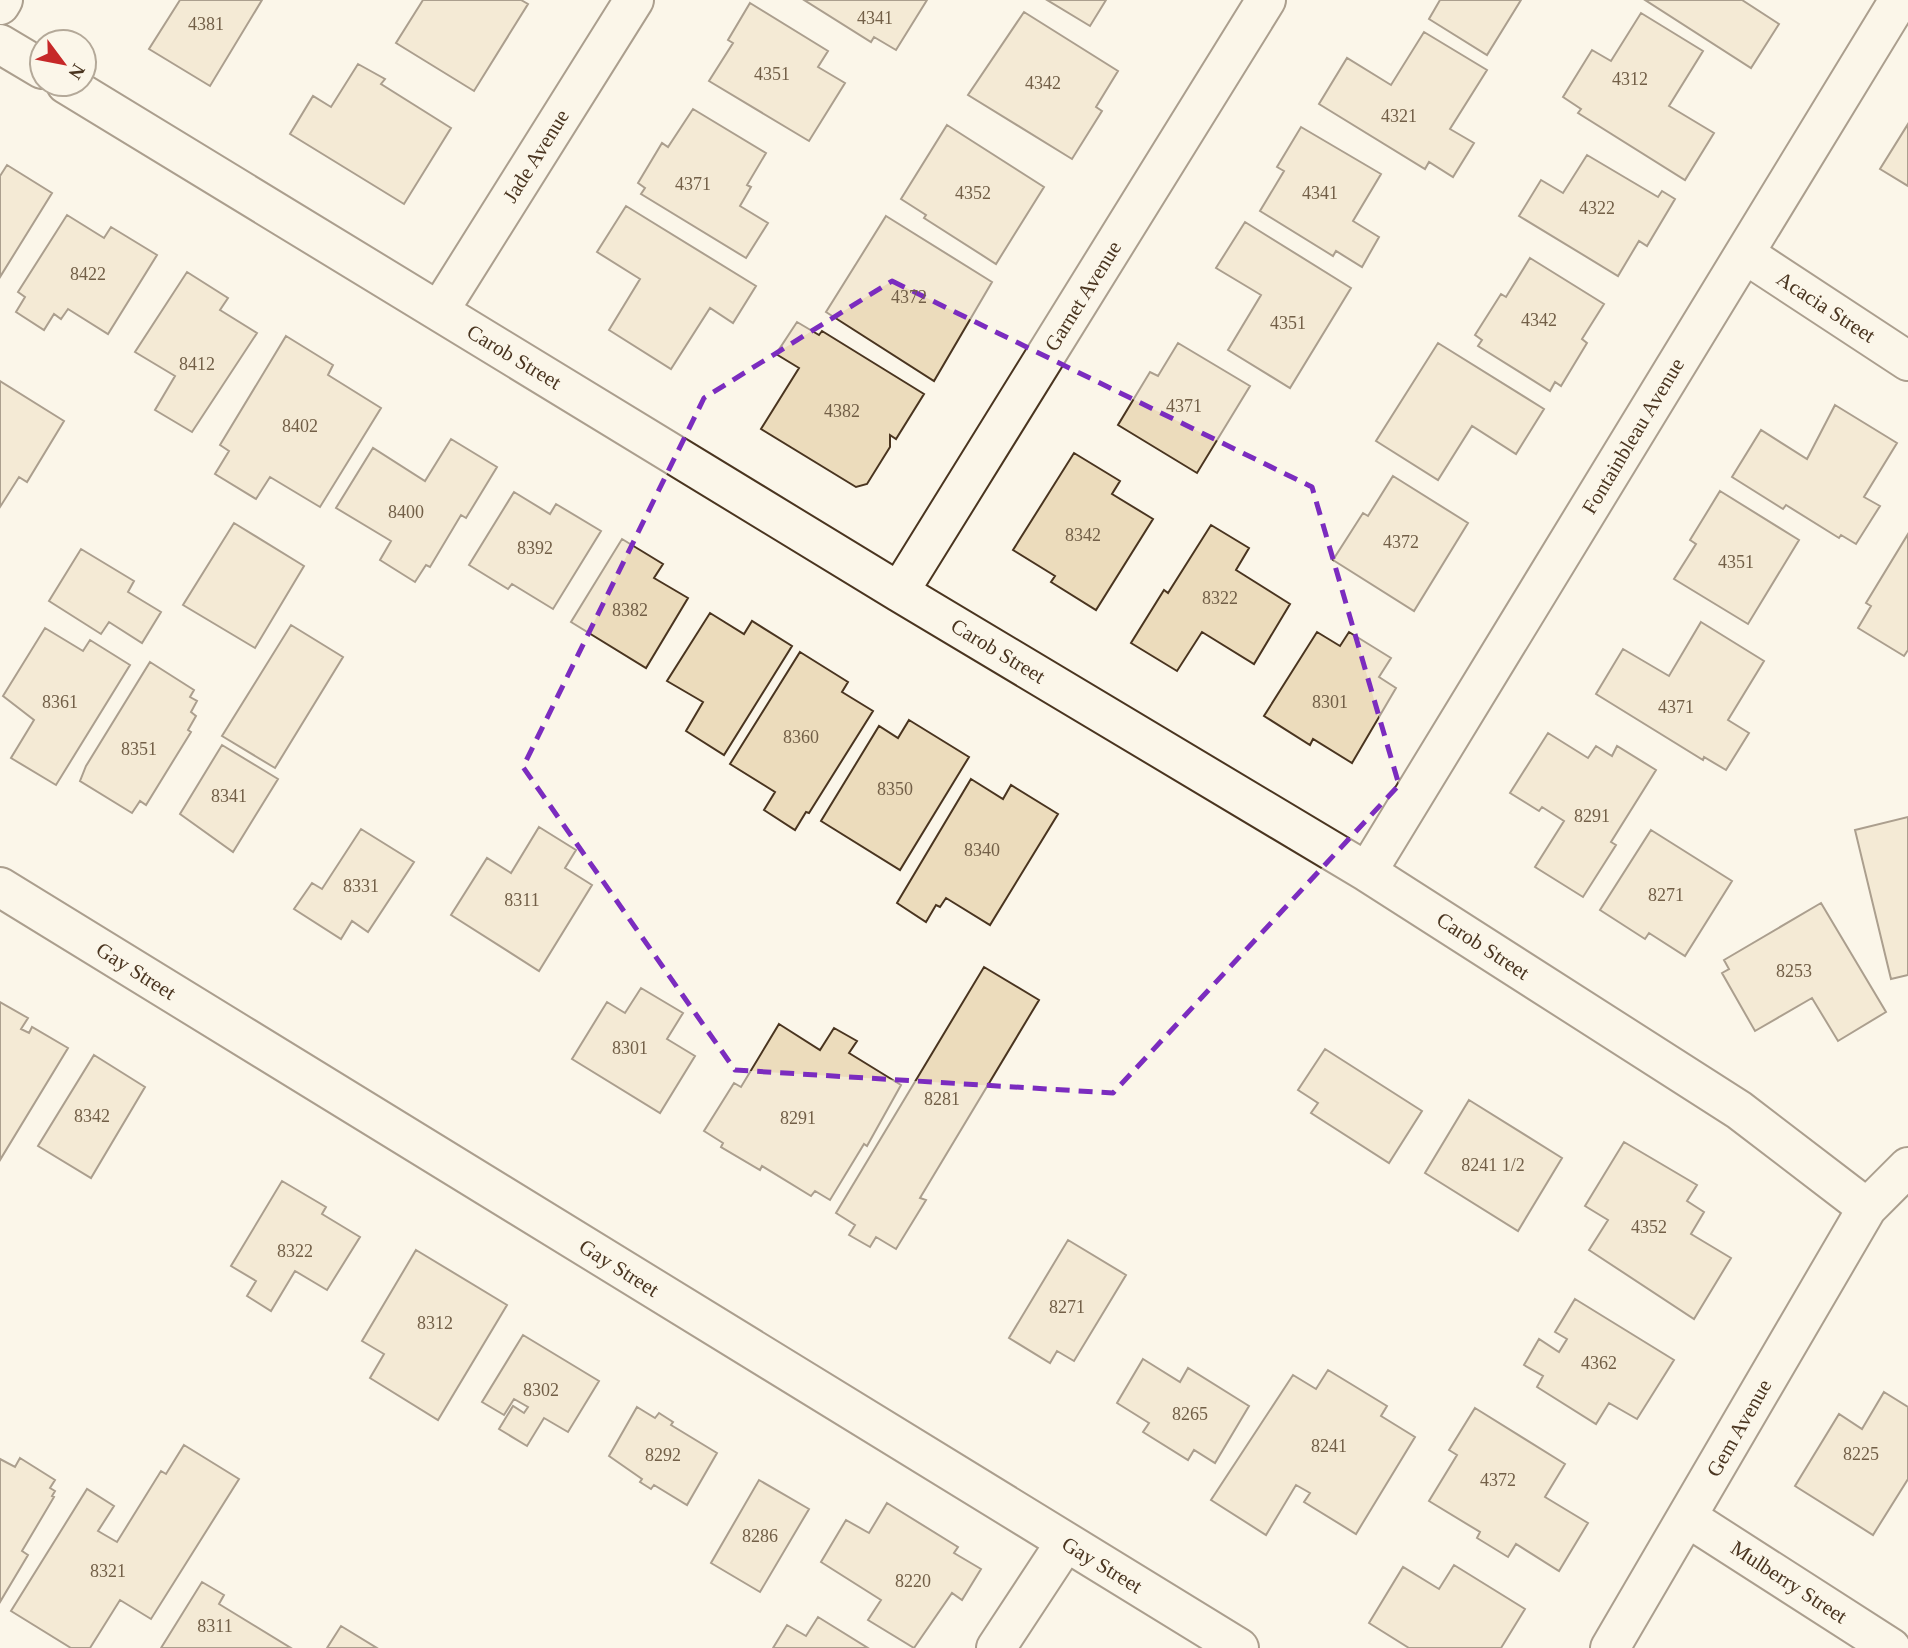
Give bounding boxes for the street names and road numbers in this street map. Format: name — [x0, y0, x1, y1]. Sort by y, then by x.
street label: Jade Avenue — [498, 105, 574, 207]
street label: Garnet Avenue — [1040, 237, 1126, 355]
street label: Acacia Street — [1772, 266, 1880, 348]
street label: Carob Street — [463, 320, 566, 395]
street label: Fontainbleau Avenue — [1577, 354, 1689, 518]
street label: Carob Street — [947, 614, 1050, 689]
street label: Carob Street — [1432, 907, 1534, 985]
street label: Gay Street — [92, 937, 180, 1005]
street label: Gay Street — [575, 1234, 663, 1302]
street label: Gem Avenue — [1701, 1375, 1777, 1481]
street label: Gay Street — [1058, 1532, 1147, 1598]
street label: Mulberry Street — [1726, 1536, 1852, 1629]

